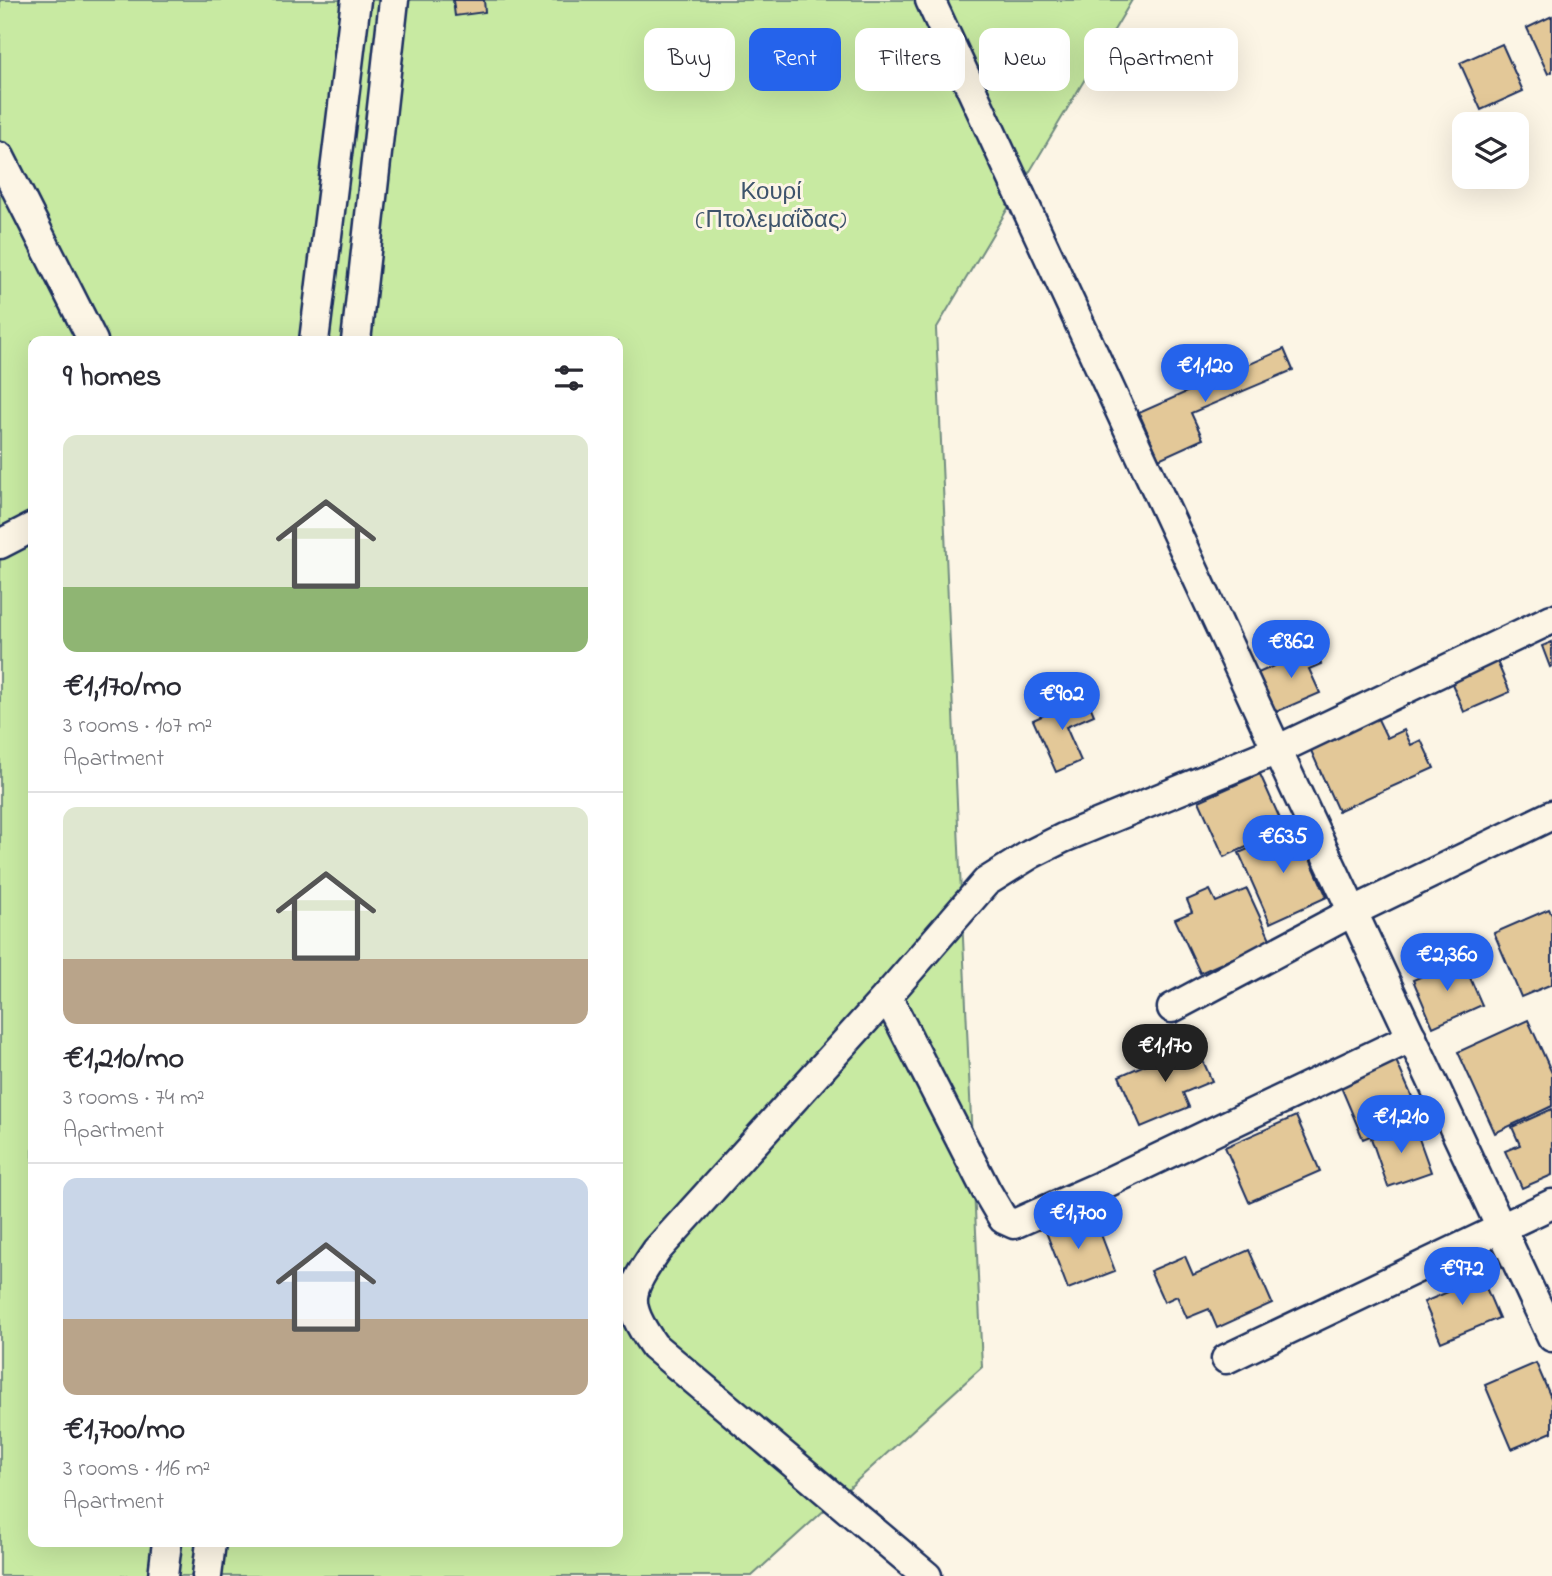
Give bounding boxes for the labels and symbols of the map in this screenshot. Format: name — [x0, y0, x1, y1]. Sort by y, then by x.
park label: Κουρί (Πτολεμαΐδας) — [695, 176, 847, 239]
pin: €1,120 — [1148, 344, 1262, 404]
pin: €862 — [1250, 620, 1332, 680]
pin: €902 — [1021, 672, 1103, 732]
pin: €635 — [1242, 816, 1324, 875]
pin: €2,360 — [1390, 934, 1504, 993]
pin: €1,170 — [1108, 1024, 1222, 1084]
pin: €1,210 — [1344, 1096, 1458, 1155]
pin: €1,700 — [1021, 1192, 1135, 1251]
pin: €972 — [1421, 1248, 1503, 1307]

